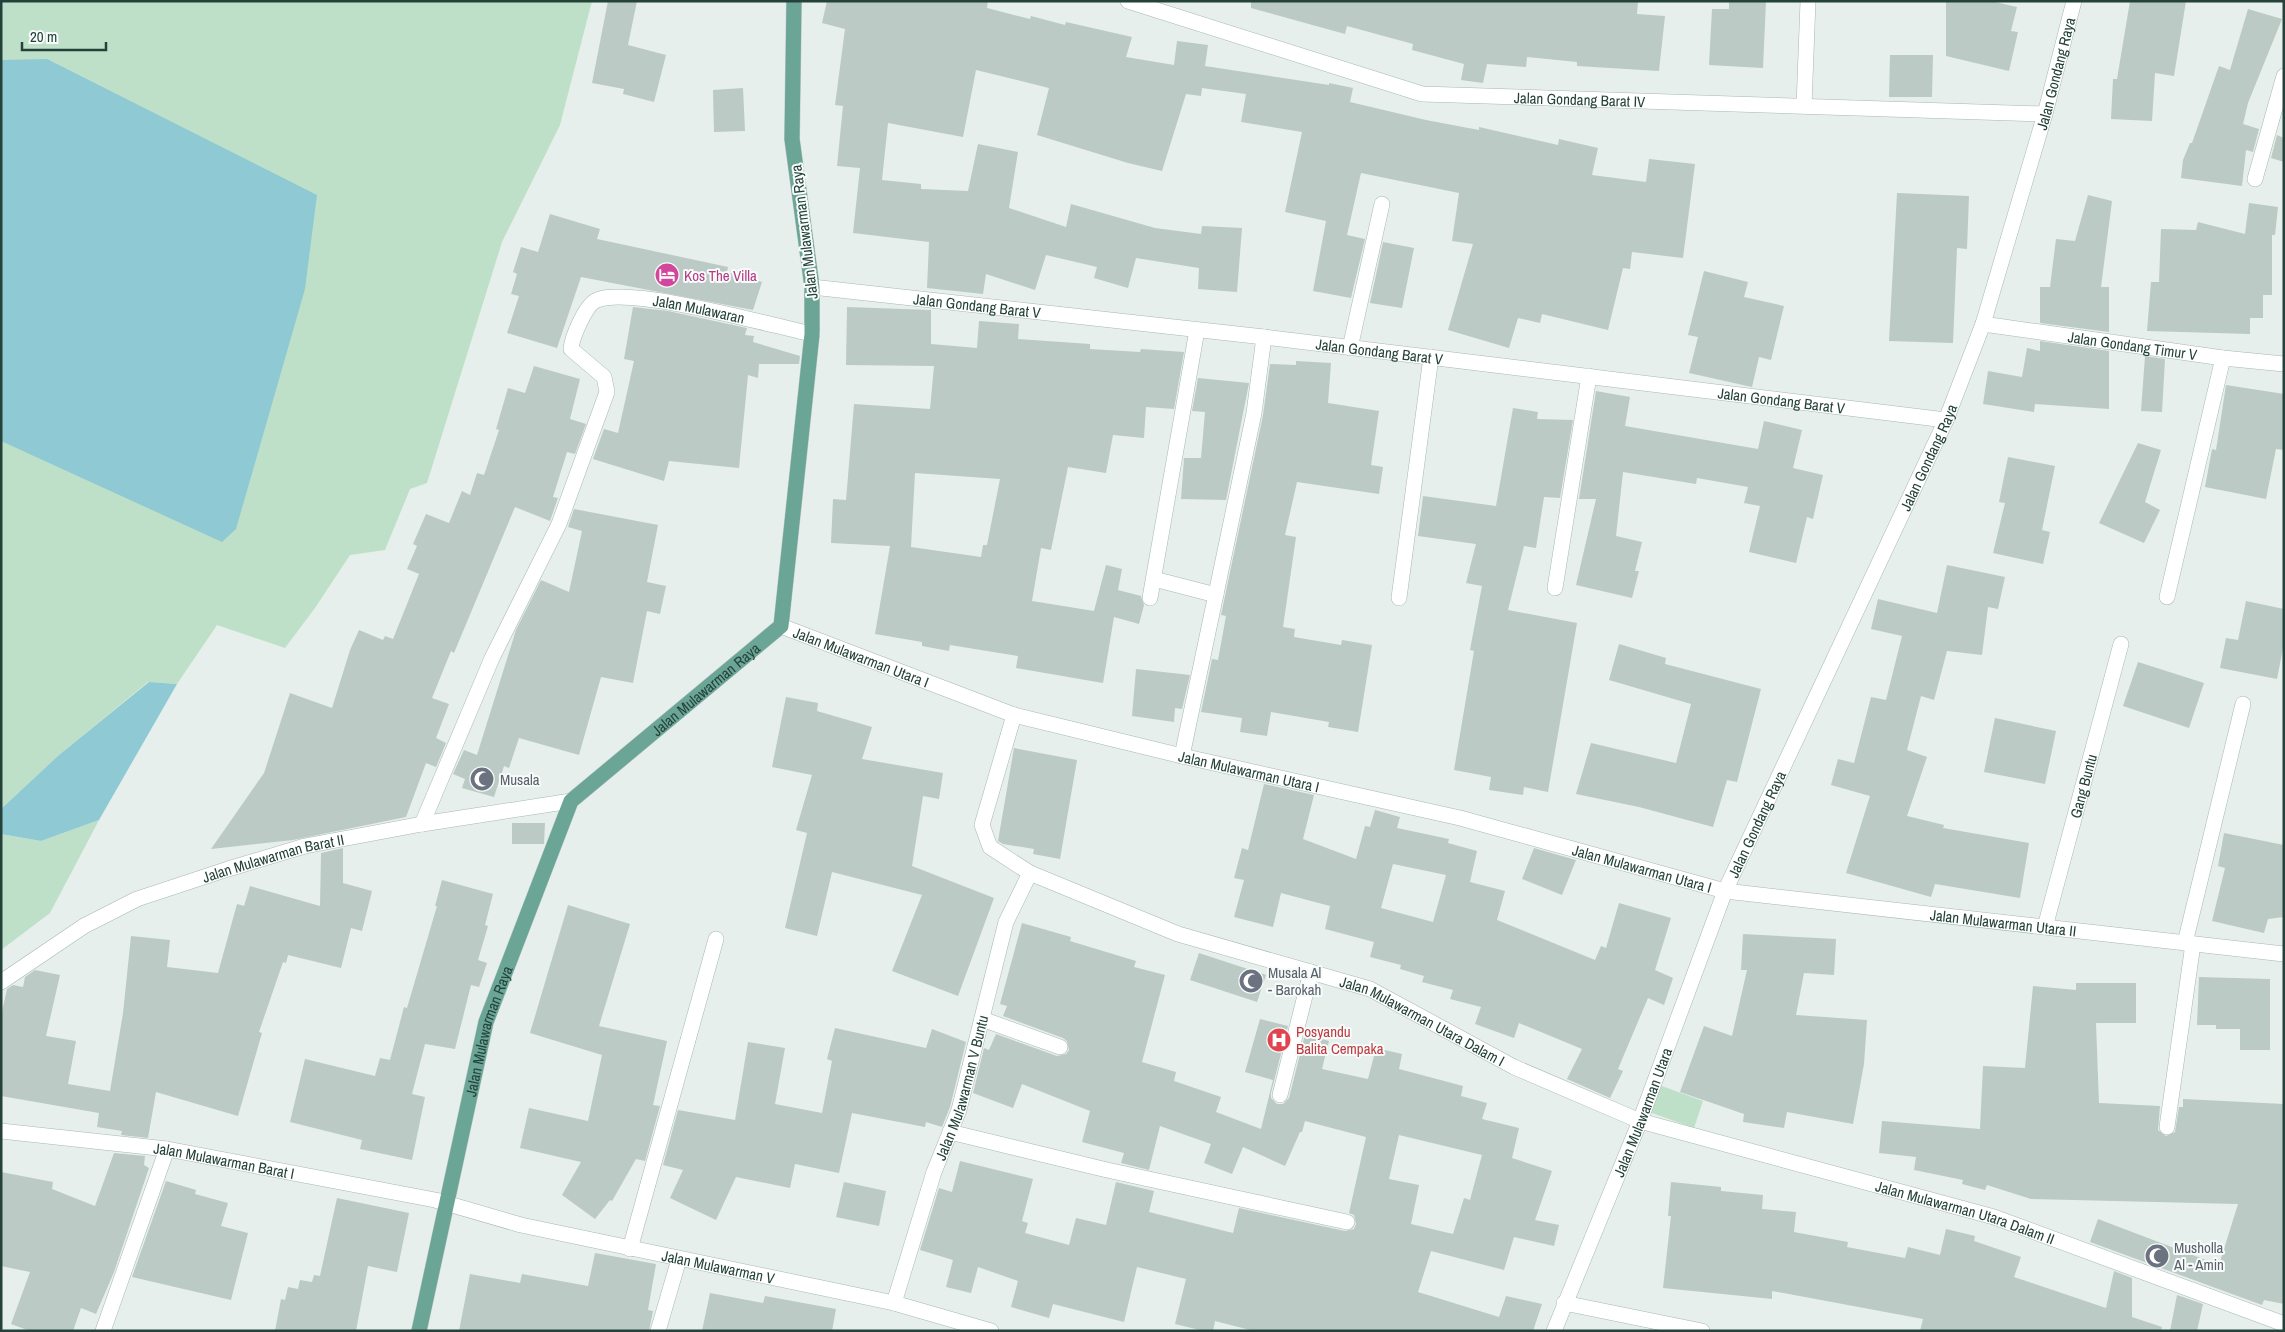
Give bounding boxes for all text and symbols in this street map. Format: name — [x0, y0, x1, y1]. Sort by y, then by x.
street label: Jalan Gondang Raya — [2030, 15, 2080, 132]
scale bar — [22, 20, 106, 52]
text: 20 m — [30, 26, 57, 47]
street label: Jalan Gondang Barat IV — [1514, 86, 1646, 112]
street label: Jalan Mulawarman Raya — [785, 163, 823, 300]
hotel icon: Kos The Villa — [654, 262, 680, 288]
place label: Kos The Villa — [684, 265, 757, 286]
street label: Jalan Gondang Barat V — [912, 288, 1043, 323]
street label: Jalan Mulawaran — [652, 289, 747, 328]
street label: Jalan Gondang Timur V — [2067, 326, 2199, 365]
street label: Jalan Gondang Barat V — [1315, 333, 1445, 369]
street label: Jalan Gondang Barat V — [1717, 382, 1847, 418]
street label: Jalan Gondang Raya — [1894, 401, 1962, 514]
street label: Jalan Mulawarman Utara I — [790, 621, 932, 692]
street label: Jalan Mulawarman Raya — [647, 637, 764, 740]
street label: Jalan Mulawarman Utara I — [1176, 745, 1321, 797]
street label: Gang Buntu — [2064, 752, 2102, 820]
mosque icon: Musala — [469, 766, 495, 792]
street label: Jalan Gondang Raya — [1722, 767, 1791, 881]
place label: Musala — [500, 769, 540, 790]
street label: Jalan Mulawarman Barat II — [199, 828, 346, 887]
street label: Jalan Mulawarman Utara I — [1570, 839, 1714, 897]
street label: Jalan Mulawarman Utara II — [1929, 904, 2077, 941]
place label: Musala Al - Barokah — [1268, 962, 1321, 1000]
street label: Jalan Mulawarman Raya — [460, 963, 517, 1098]
mosque icon: Musala Al - Barokah — [1238, 968, 1264, 994]
street label: Jalan Mulawarman Utara Dalam I — [1337, 970, 1509, 1071]
street label: Jalan Mulawarman V Buntu — [929, 1013, 993, 1163]
place label: Posyandu Balita Cempaka — [1296, 1021, 1384, 1059]
hospital icon: Posyandu Balita Cempaka — [1266, 1027, 1292, 1053]
street label: Jalan Mulawarman Utara — [1608, 1045, 1677, 1180]
street label: Jalan Mulawarman Barat I — [152, 1137, 296, 1184]
street label: Jalan Mulawarman Utara Dalam II — [1873, 1175, 2058, 1249]
place label: Musholla Al - Amin — [2173, 1237, 2224, 1275]
mosque icon: Musholla Al - Amin — [2144, 1243, 2170, 1269]
street label: Jalan Mulawarman V — [660, 1244, 778, 1288]

